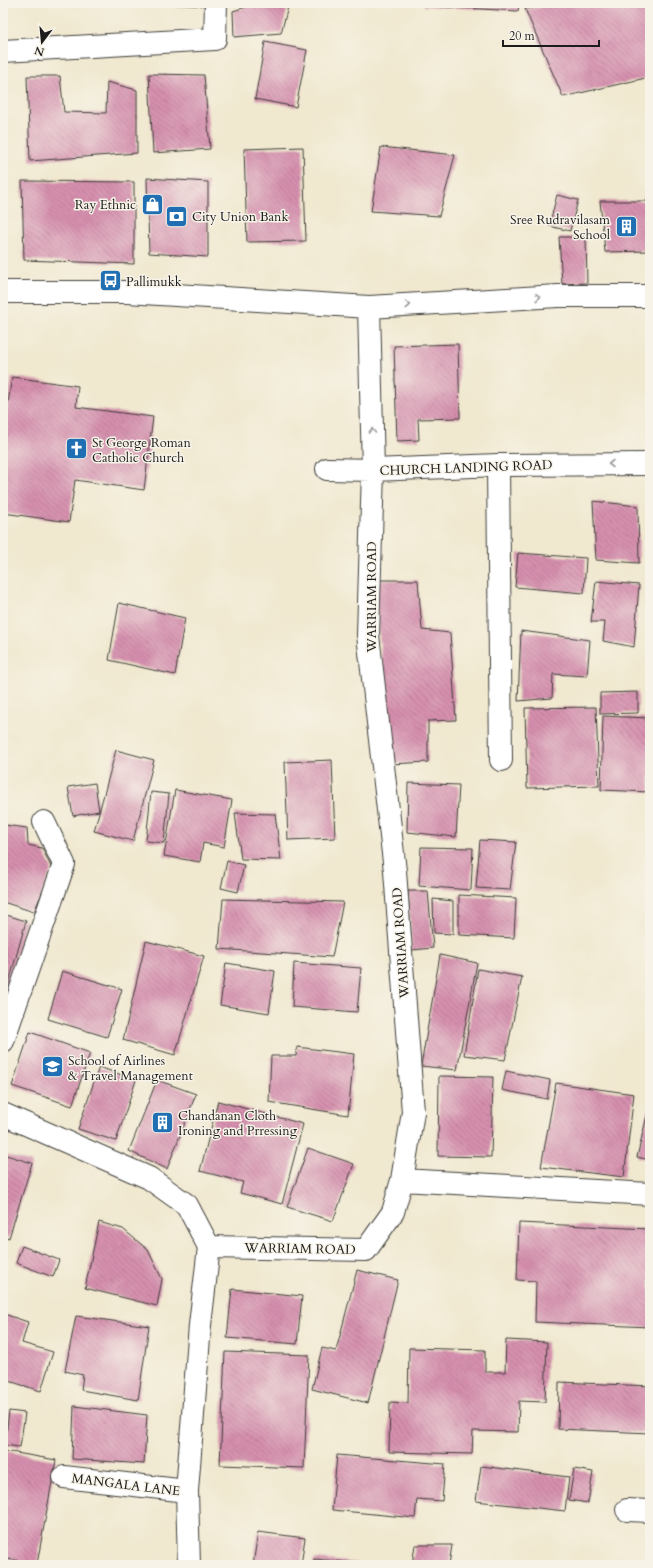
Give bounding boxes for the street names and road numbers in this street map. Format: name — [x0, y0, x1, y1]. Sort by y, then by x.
street label: CHURCH LANDING ROAD — [379, 456, 553, 480]
street label: WARRIAM ROAD — [363, 541, 381, 654]
street label: WARRIAM ROAD — [388, 887, 414, 1000]
street label: WARRIAM ROAD — [243, 1239, 356, 1259]
street label: MANGALA LANE — [71, 1469, 181, 1501]

